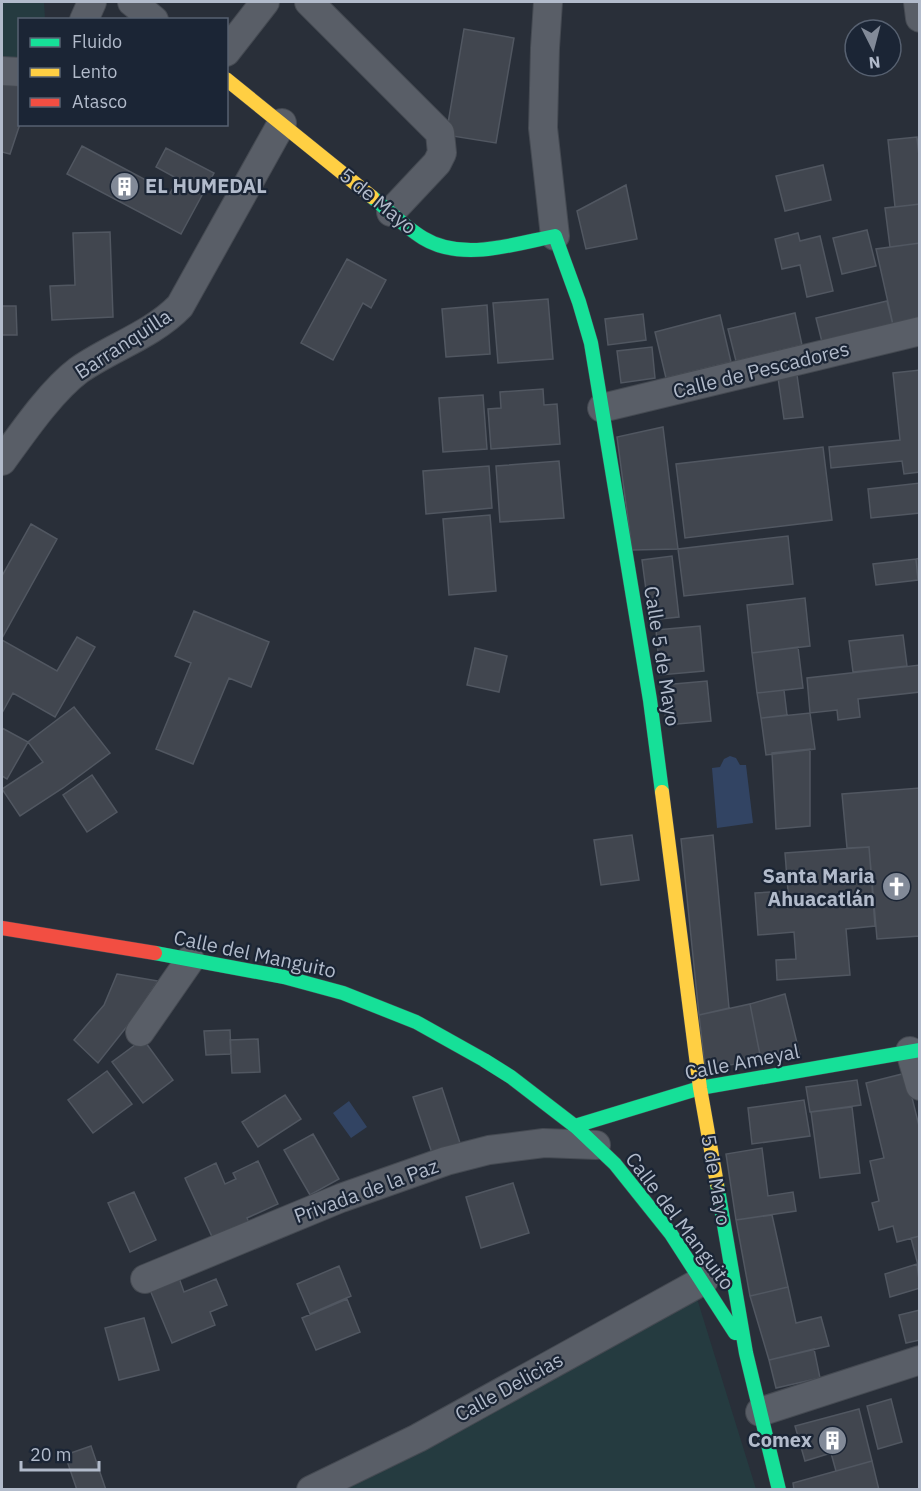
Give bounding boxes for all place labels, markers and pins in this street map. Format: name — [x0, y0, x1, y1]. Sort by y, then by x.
building icon: EL HUMEDAL — [108, 170, 140, 202]
place label: EL HUMEDAL — [145, 172, 267, 199]
place label: Santa Maria Ahuacatlán — [763, 862, 875, 912]
church icon: Santa Maria Ahuacatlán — [880, 871, 912, 903]
building icon: Comex — [817, 1424, 849, 1456]
place label: Comex — [748, 1426, 812, 1453]

